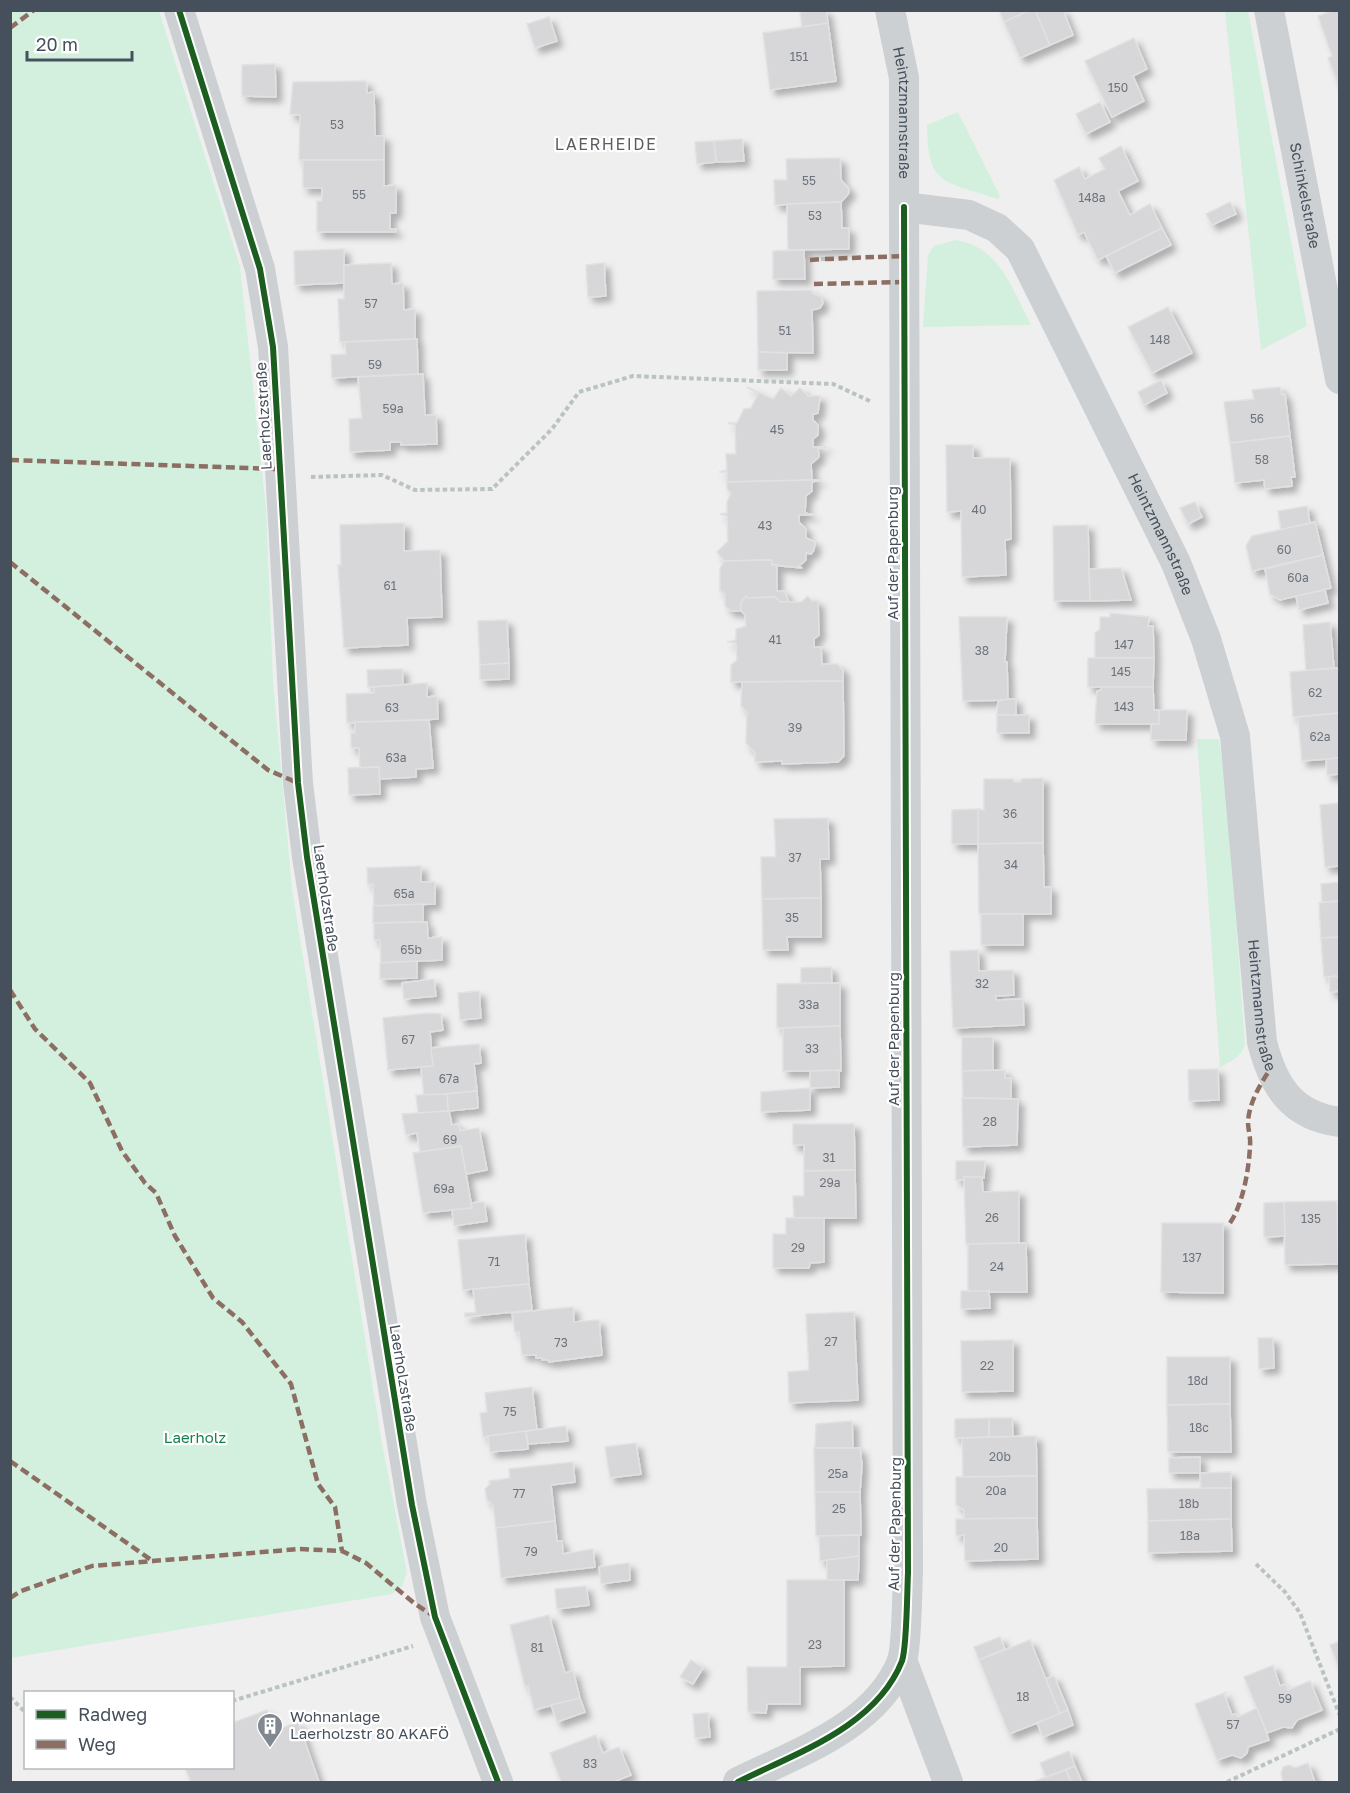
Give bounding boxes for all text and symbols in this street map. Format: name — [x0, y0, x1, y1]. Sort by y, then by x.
scale bar — [27, 24, 132, 62]
text: 20 m — [36, 33, 78, 55]
street label: Heintzmannstraße — [890, 45, 914, 179]
house number: 151 — [790, 49, 808, 64]
house number: 150 — [1108, 80, 1128, 95]
house number: 53 — [330, 117, 344, 132]
district label: LAERHEIDE — [555, 134, 657, 154]
street label: Schinkelstraße — [1287, 141, 1325, 250]
house number: 55 — [802, 173, 816, 188]
house number: 55 — [352, 187, 366, 202]
house number: 148a — [1078, 190, 1106, 205]
house number: 53 — [808, 208, 822, 223]
house number: 57 — [364, 296, 378, 311]
house number: 51 — [779, 323, 792, 338]
house number: 148 — [1150, 332, 1170, 347]
house number: 59 — [368, 357, 382, 372]
street label: Laerholzstraße — [251, 361, 275, 470]
house number: 59a — [382, 401, 404, 416]
house number: 56 — [1250, 411, 1264, 426]
house number: 45 — [770, 422, 784, 437]
house number: 58 — [1255, 452, 1269, 467]
street label: Heintzmannstraße — [1125, 470, 1198, 598]
street label: Auf der Papenburg — [883, 486, 901, 620]
house number: 40 — [972, 502, 986, 517]
house number: 43 — [758, 518, 772, 533]
house number: 60 — [1277, 542, 1291, 557]
house number: 60a — [1287, 570, 1309, 585]
house number: 61 — [383, 578, 397, 593]
house number: 41 — [768, 632, 782, 647]
house number: 147 — [1114, 637, 1134, 652]
house number: 38 — [975, 643, 989, 658]
house number: 145 — [1111, 664, 1131, 679]
house number: 62 — [1308, 685, 1322, 700]
house number: 143 — [1114, 699, 1134, 714]
house number: 63 — [385, 700, 399, 715]
house number: 39 — [788, 720, 802, 735]
house number: 62a — [1309, 729, 1331, 744]
house number: 63a — [385, 750, 407, 765]
house number: 36 — [1003, 806, 1017, 821]
street label: Laerholzstraße — [311, 843, 343, 953]
house number: 37 — [788, 850, 802, 865]
house number: 34 — [1004, 857, 1018, 872]
house number: 65a — [393, 886, 415, 901]
house number: 35 — [785, 910, 799, 925]
street label: Heintzmannstraße — [1245, 938, 1281, 1074]
house number: 65b — [400, 942, 422, 957]
street label: Auf der Papenburg — [884, 972, 902, 1106]
house number: 32 — [975, 976, 989, 991]
house number: 33a — [799, 997, 819, 1012]
house number: 67 — [401, 1032, 415, 1047]
house number: 33 — [805, 1041, 819, 1056]
house number: 67a — [439, 1071, 459, 1086]
house number: 28 — [983, 1114, 997, 1129]
house number: 69 — [443, 1132, 457, 1147]
house number: 31 — [823, 1150, 836, 1165]
house number: 29a — [819, 1175, 841, 1190]
house number: 69a — [433, 1181, 455, 1196]
house number: 26 — [985, 1210, 999, 1225]
house number: 135 — [1301, 1211, 1321, 1226]
house number: 29 — [791, 1240, 805, 1255]
house number: 137 — [1182, 1250, 1202, 1265]
house number: 71 — [488, 1254, 500, 1269]
house number: 24 — [990, 1259, 1004, 1274]
street label: Laerholzstraße — [387, 1323, 421, 1433]
house number: 27 — [824, 1334, 838, 1349]
house number: 73 — [554, 1335, 568, 1350]
house number: 22 — [980, 1358, 994, 1373]
house number: 18d — [1188, 1373, 1208, 1388]
house number: 75 — [503, 1404, 517, 1419]
house number: 18c — [1189, 1420, 1209, 1435]
park label: Laerholz — [164, 1428, 227, 1446]
house number: 20b — [989, 1449, 1011, 1464]
street label: Auf der Papenburg — [884, 1457, 904, 1591]
house number: 25a — [828, 1466, 848, 1481]
house number: 20a — [985, 1483, 1007, 1498]
house number: 77 — [513, 1486, 525, 1501]
house number: 18b — [1179, 1496, 1199, 1511]
house number: 25 — [832, 1501, 846, 1516]
house number: 18a — [1180, 1528, 1200, 1543]
house number: 20 — [994, 1540, 1008, 1555]
house number: 79 — [524, 1544, 538, 1559]
house number: 23 — [808, 1637, 822, 1652]
house number: 81 — [530, 1640, 544, 1655]
house number: 18 — [1016, 1689, 1030, 1704]
legend — [24, 1691, 234, 1769]
house number: 59 — [1278, 1691, 1292, 1706]
text: Radweg — [78, 1703, 147, 1725]
place label: Wohnanlage Laerholzstr 80 AKAFÖ — [290, 1707, 449, 1742]
building icon: Wohnanlage Laerholzstr 80 AKAFÖ — [255, 1711, 285, 1749]
house number: 57 — [1226, 1717, 1240, 1732]
text: Weg — [78, 1733, 116, 1755]
house number: 83 — [583, 1756, 597, 1771]

